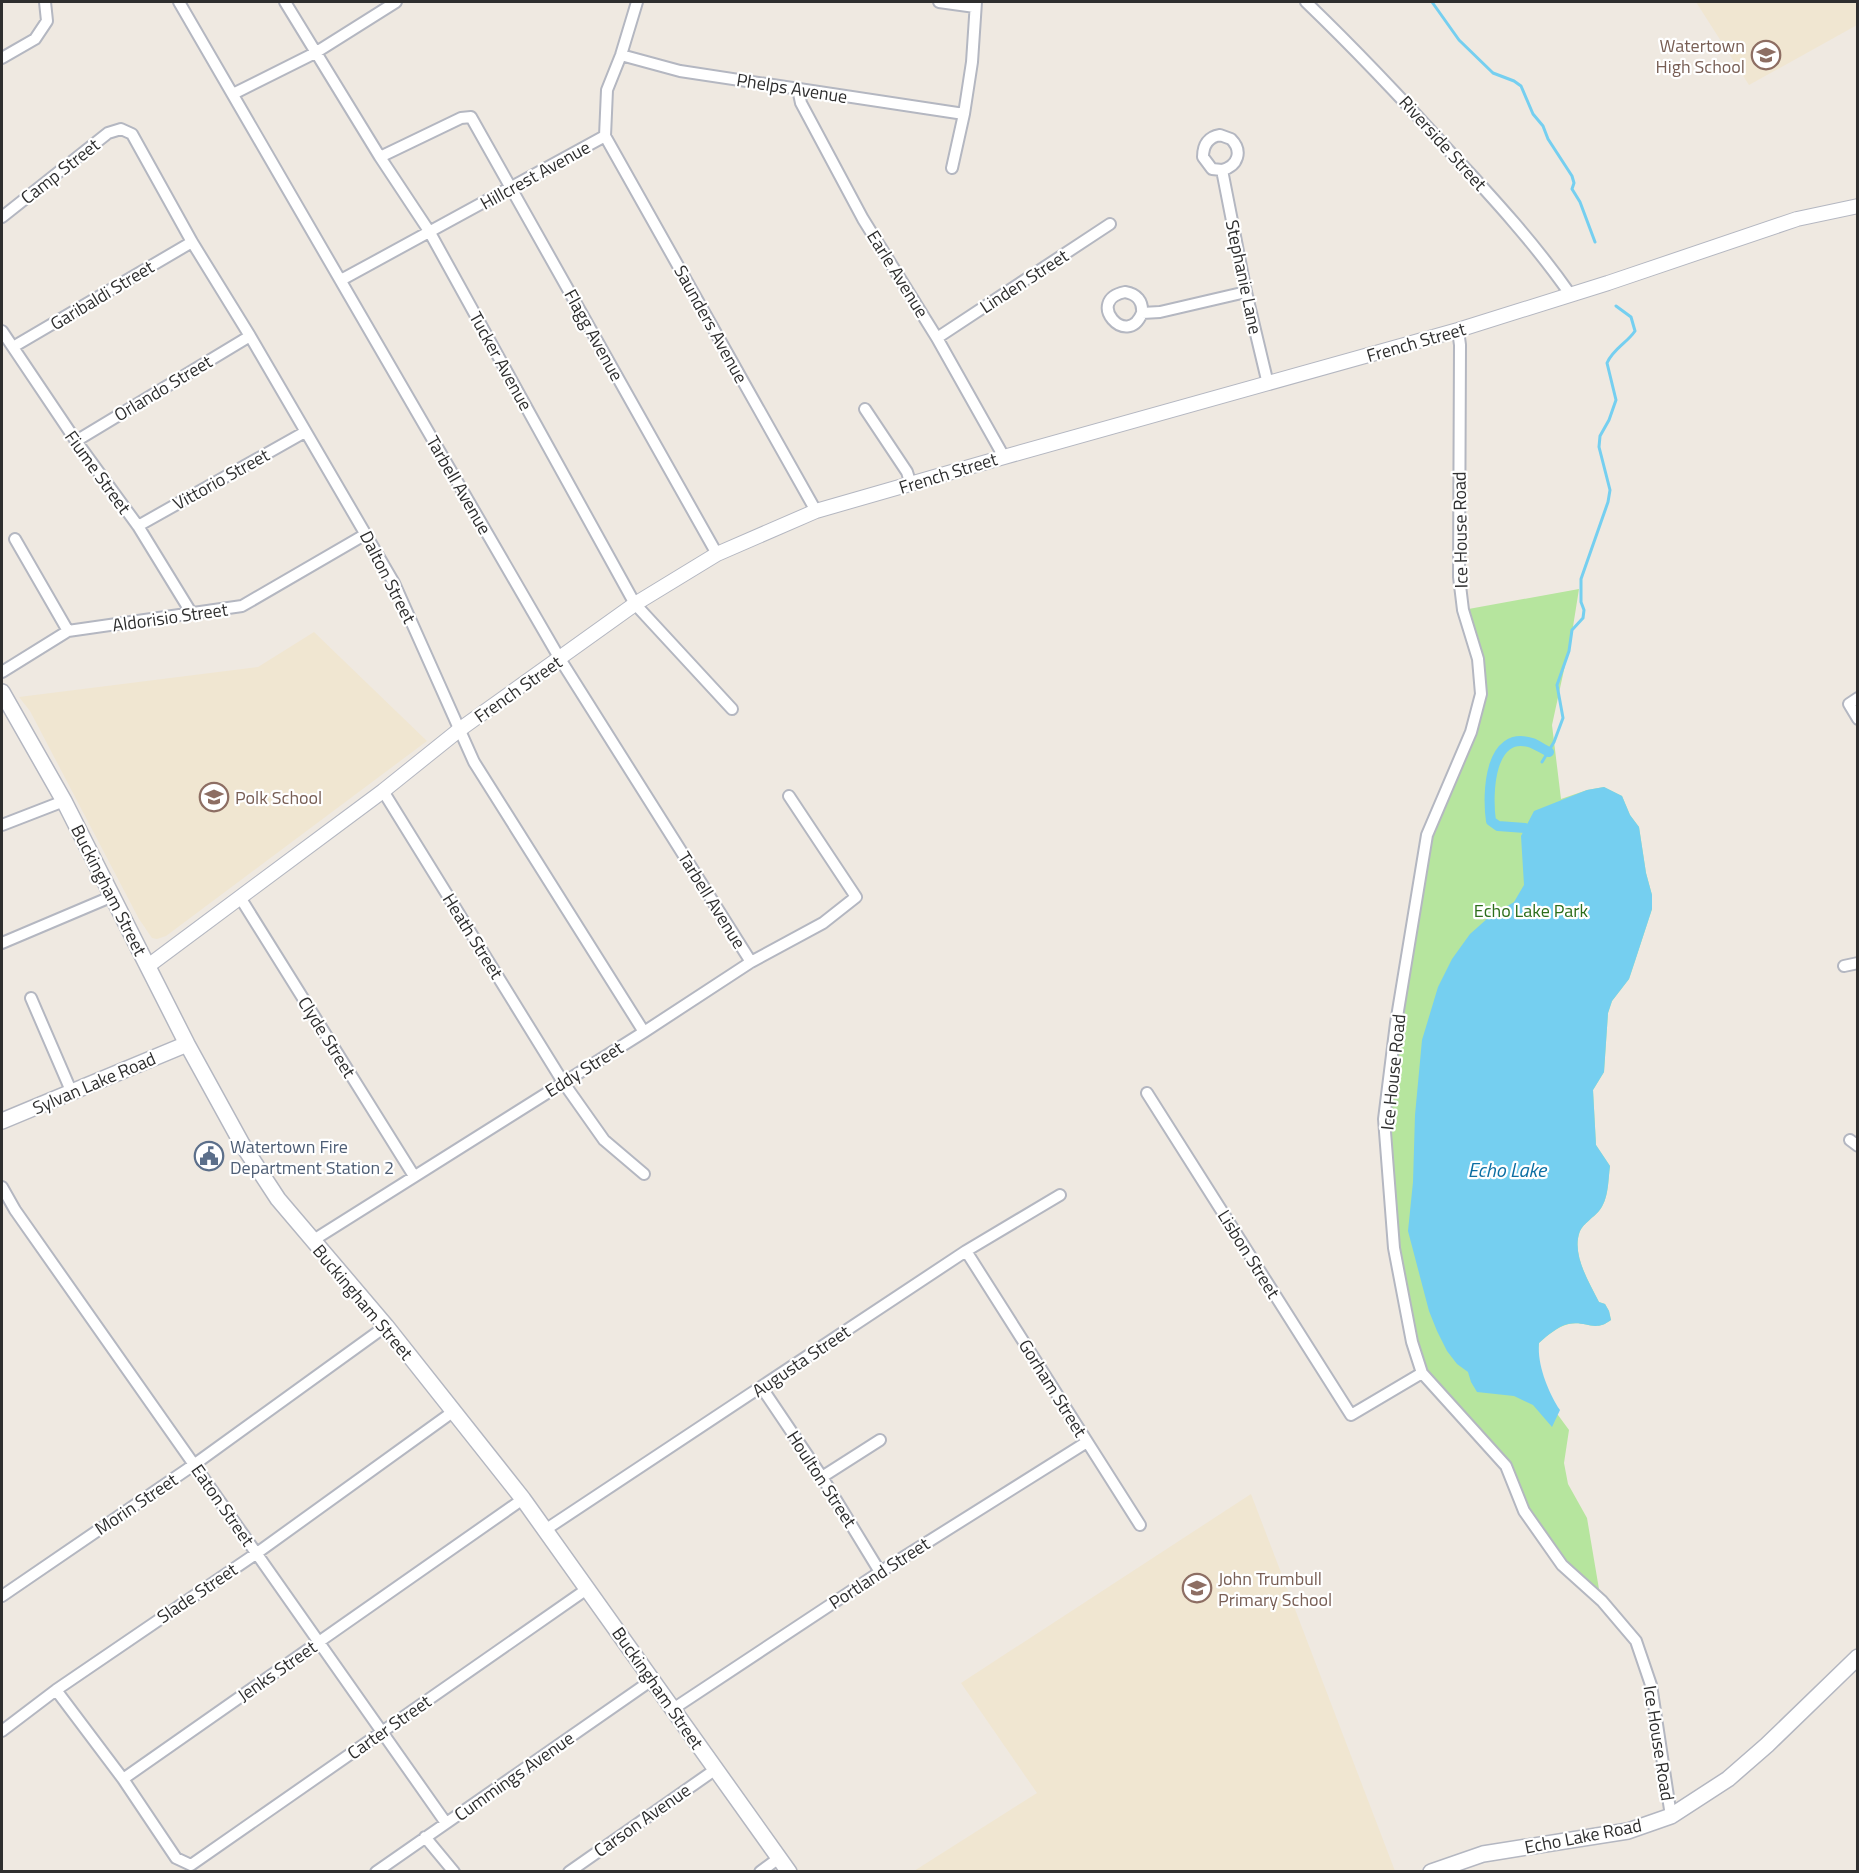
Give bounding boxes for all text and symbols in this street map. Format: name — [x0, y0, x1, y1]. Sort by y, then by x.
place label: Watertown High School — [1656, 32, 1745, 80]
school or university icon: Watertown High School — [1750, 39, 1782, 71]
street label: Phelps Avenue — [735, 66, 849, 110]
street label: Riverside Street — [1393, 89, 1494, 197]
street label: Camp Street — [15, 131, 106, 210]
street label: Hillcrest Avenue — [475, 134, 595, 216]
street label: Stephanie Lane — [1219, 217, 1269, 337]
street label: Earle Avenue — [860, 225, 936, 323]
street label: Linden Street — [974, 242, 1074, 320]
street label: Garibaldi Street — [45, 253, 160, 337]
street label: Saunders Avenue — [667, 260, 755, 388]
street label: Flagg Avenue — [558, 284, 630, 386]
street label: Tucker Avenue — [463, 307, 539, 415]
street label: French Street — [1363, 315, 1469, 369]
street label: Orlando Street — [109, 348, 218, 428]
street label: Fiume Street — [58, 425, 138, 520]
street label: Tarbell Avenue — [420, 431, 498, 539]
street label: Vittorio Street — [168, 441, 275, 517]
street label: French Street — [895, 445, 1001, 501]
street label: Ice House Road — [1445, 471, 1475, 589]
street label: Dalton Street — [353, 526, 423, 629]
street label: Aldorisio Street — [111, 595, 230, 638]
street label: French Street — [469, 648, 568, 729]
school or university icon: Polk School — [198, 781, 230, 813]
place label: Polk School — [235, 784, 322, 811]
street label: Buckingham Street — [64, 820, 154, 961]
street label: Tarbell Avenue — [671, 846, 753, 954]
street label: Heath Street — [436, 888, 510, 985]
park label: Echo Lake Park — [1474, 897, 1589, 924]
street label: Clyde Street — [291, 991, 363, 1084]
street label: Ice House Road — [1373, 1013, 1413, 1131]
street label: Eddy Street — [540, 1034, 629, 1104]
street label: Sylvan Lake Road — [28, 1045, 160, 1121]
place label: Watertown Fire Department Station 2 — [230, 1133, 394, 1181]
public building icon: Watertown Fire Department Station 2 — [193, 1140, 225, 1172]
water label: Echo Lake — [1468, 1154, 1548, 1185]
street label: Lisbon Street — [1211, 1204, 1287, 1304]
street label: Buckingham Street — [306, 1238, 420, 1366]
street label: Augusta Street — [747, 1318, 856, 1404]
street label: Gorham Street — [1012, 1334, 1094, 1443]
street label: Houlton Street — [780, 1425, 864, 1534]
street label: Eaton Street — [185, 1458, 262, 1552]
street label: Morin Street — [89, 1466, 183, 1542]
street label: Portland Street — [823, 1530, 935, 1616]
street label: Slade Street — [151, 1556, 243, 1630]
place label: John Trumbull Primary School — [1218, 1565, 1332, 1613]
school or university icon: John Trumbull Primary School — [1181, 1572, 1213, 1604]
street label: Buckingham Street — [606, 1621, 711, 1755]
street label: Jenks Street — [232, 1633, 323, 1708]
street label: Ice House Road — [1637, 1683, 1681, 1803]
street label: Carter Street — [342, 1688, 437, 1766]
street label: Cummings Avenue — [449, 1725, 579, 1827]
street label: Carson Avenue — [588, 1777, 696, 1863]
street label: Echo Lake Road — [1522, 1811, 1644, 1861]

